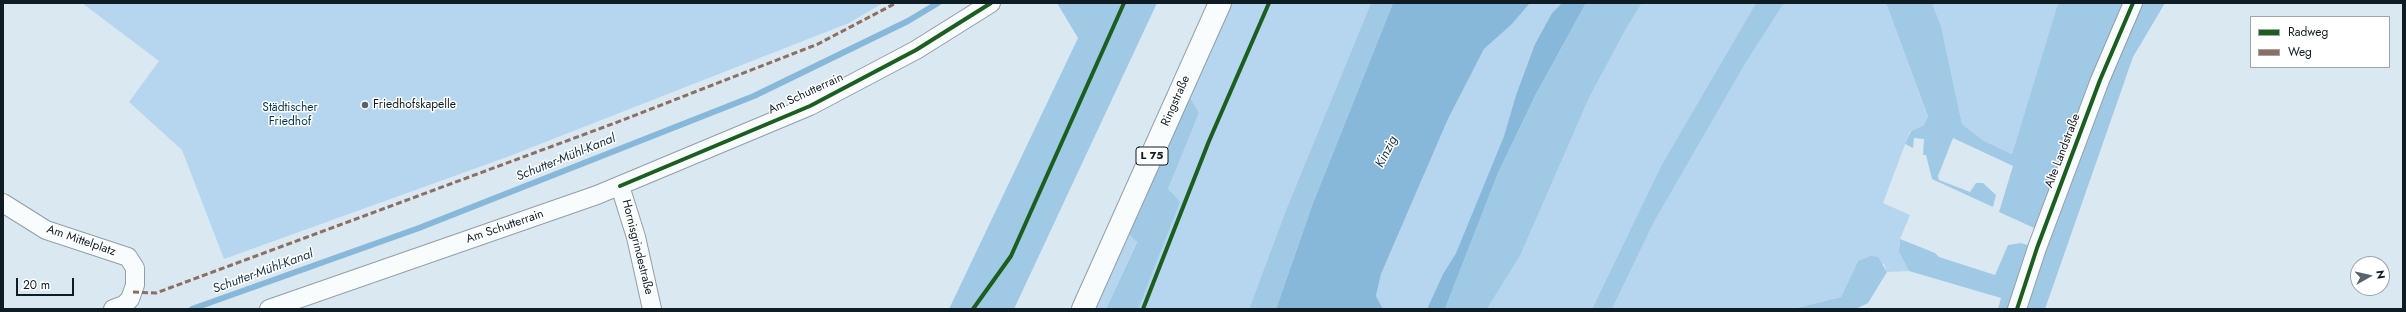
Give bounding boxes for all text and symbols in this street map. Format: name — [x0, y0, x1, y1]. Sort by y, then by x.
legend — [2250, 16, 2390, 68]
text: Radweg — [2288, 23, 2328, 41]
text: Weg — [2288, 43, 2312, 61]
street label: Am Schutterrain — [766, 70, 846, 118]
street label: Ringstraße — [1159, 74, 1193, 128]
place label: Friedhofskapelle — [373, 98, 456, 112]
marker: Friedhofskapelle — [360, 100, 370, 110]
park label: Städtischer Friedhof — [262, 101, 318, 129]
street label: Alte Landstraße — [2042, 112, 2084, 190]
water label: Schutter-Mühl-Kanal — [514, 131, 618, 185]
water label: Kinzig — [1372, 134, 1402, 170]
road number: L 75 — [1136, 147, 1168, 165]
street label: Hornisgrindestraße — [618, 198, 656, 296]
street label: Am Schutterrain — [464, 207, 546, 247]
street label: Am Mittelplatz — [45, 222, 117, 260]
water label: Schutter-Mühl-Kanal — [211, 247, 315, 297]
north arrow — [2350, 256, 2390, 296]
text: N — [2372, 269, 2389, 280]
scale bar — [18, 270, 76, 296]
text: 20 m — [23, 276, 50, 294]

